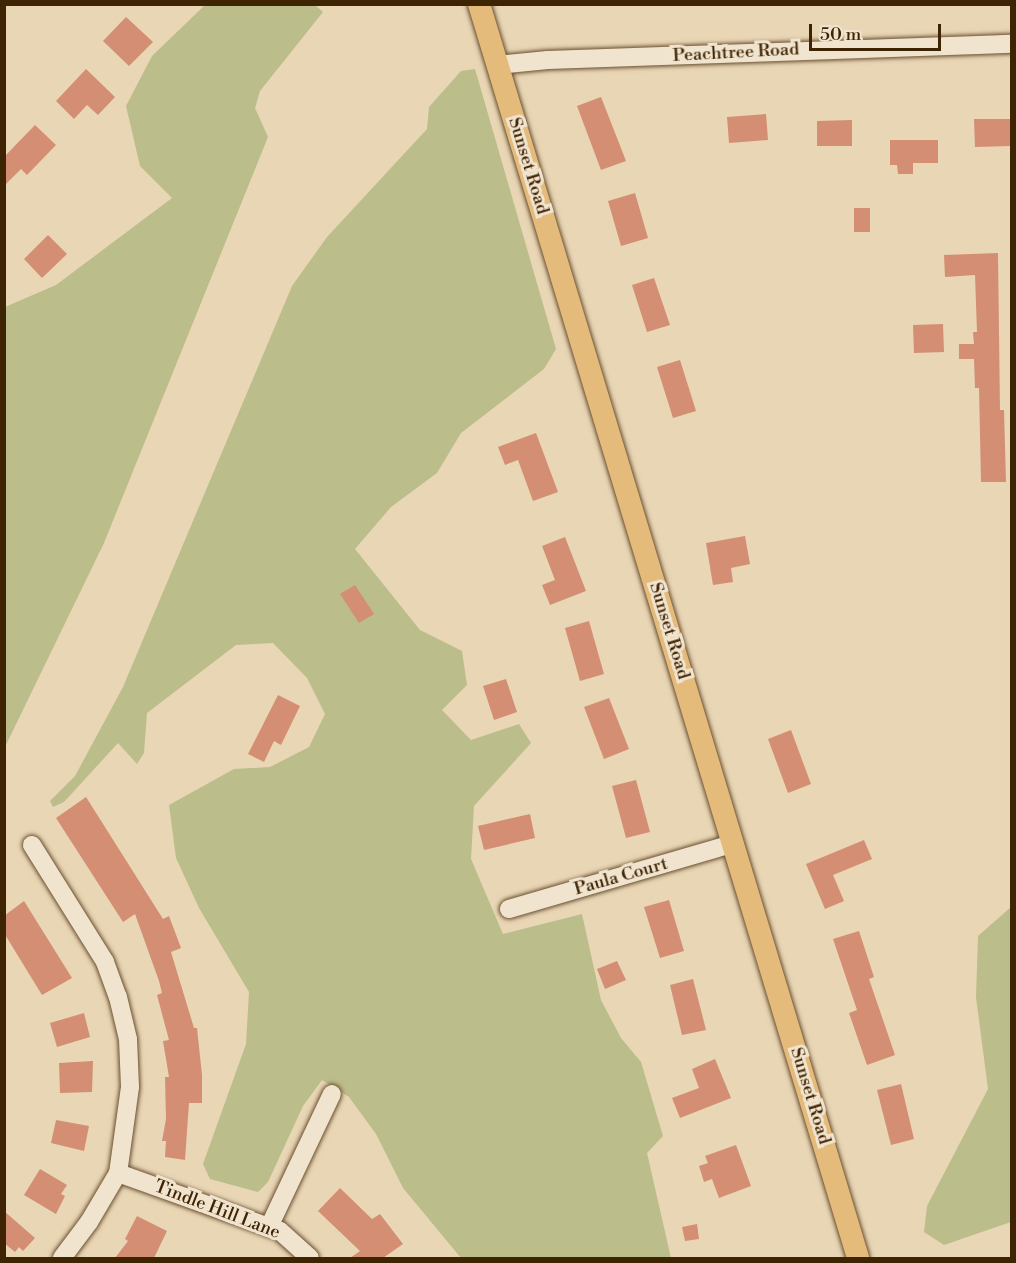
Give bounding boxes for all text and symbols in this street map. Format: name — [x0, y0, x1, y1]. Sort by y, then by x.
scale bar — [812, 12, 944, 50]
text: 50 m — [820, 23, 861, 46]
street label: Peachtree Road — [672, 39, 800, 67]
street label: Sunset Road — [503, 115, 553, 217]
street label: Sunset Road — [644, 580, 694, 682]
street label: Paula Court — [572, 853, 670, 901]
street label: Sunset Road — [785, 1045, 835, 1147]
street label: Tindle Hill Lane — [151, 1176, 283, 1244]

